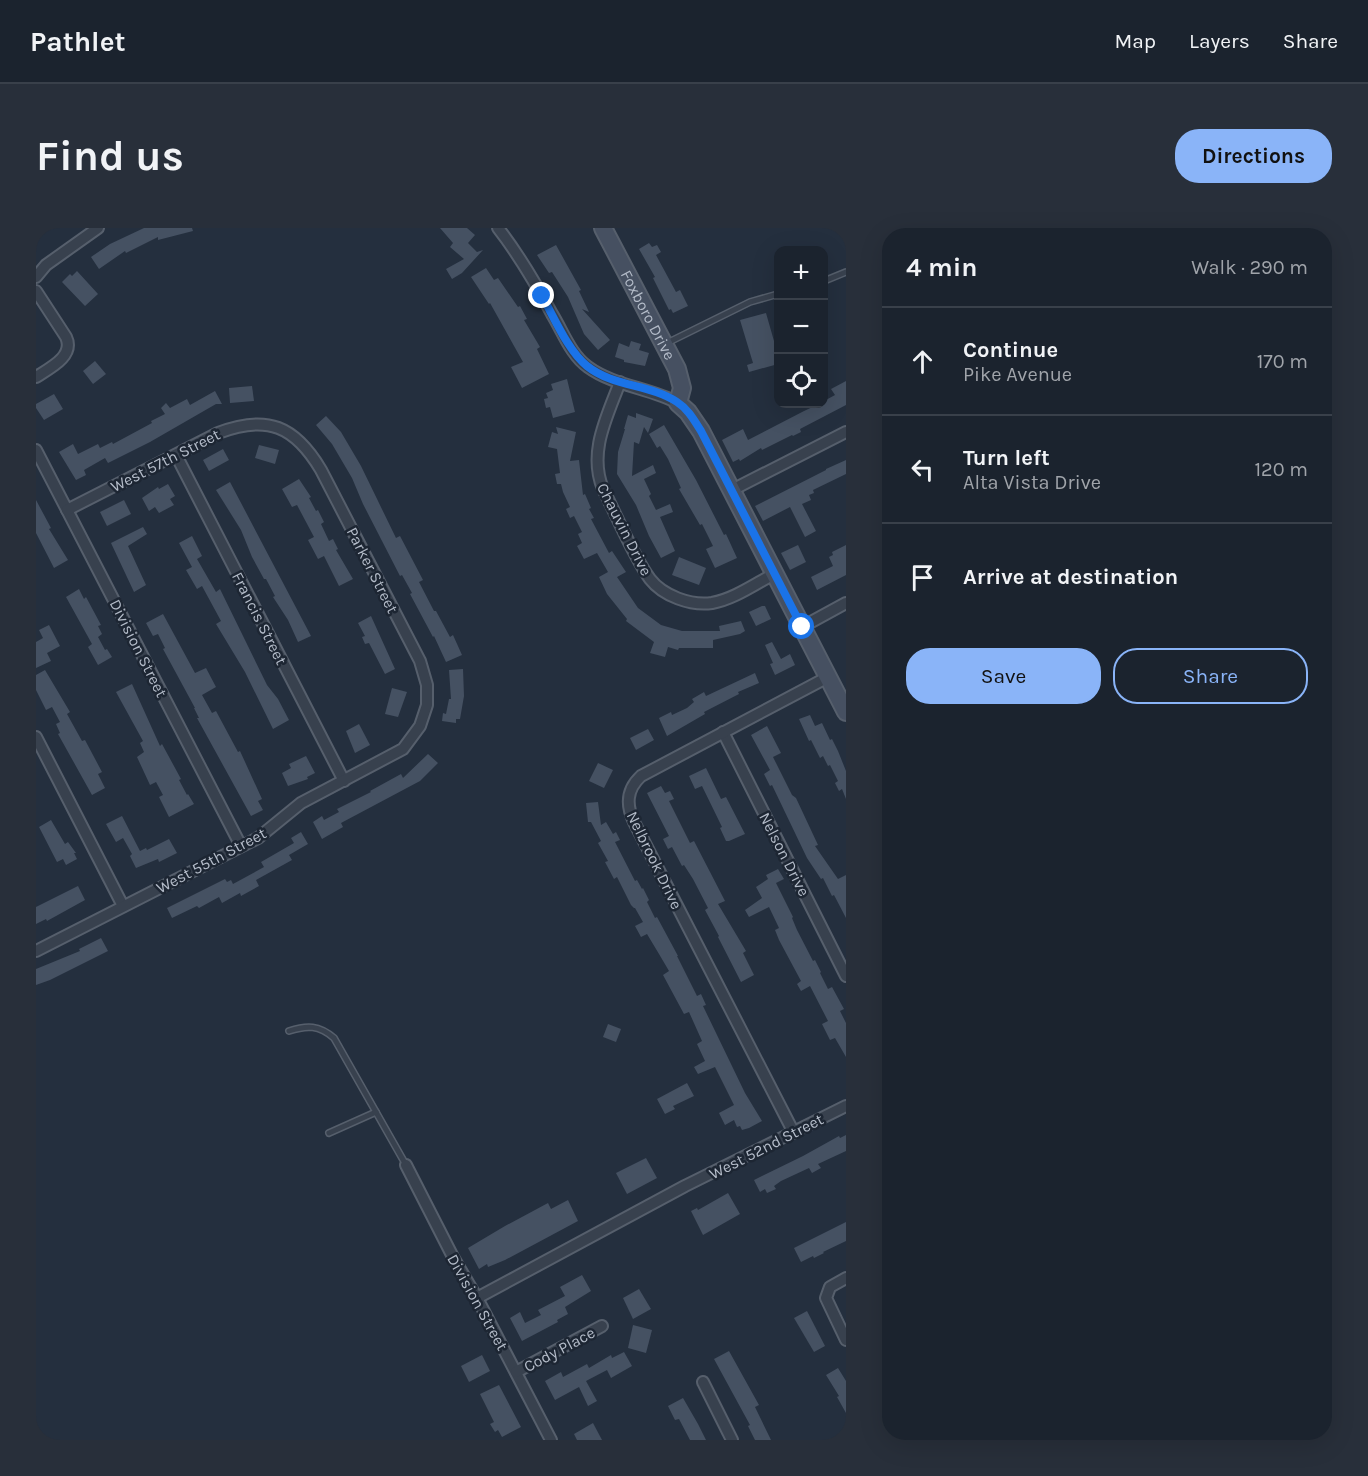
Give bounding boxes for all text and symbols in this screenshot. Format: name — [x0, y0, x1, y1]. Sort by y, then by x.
text: Pathlet — [30, 25, 126, 58]
text: Map — [1114, 29, 1156, 53]
text: Layers — [1189, 29, 1250, 53]
text: Share — [1283, 29, 1338, 53]
button: Directions — [1175, 129, 1332, 183]
text: Find us — [36, 131, 184, 181]
map controls — [774, 246, 828, 408]
button: + — [774, 246, 828, 300]
text: 4 min — [906, 252, 977, 283]
text: Walk · 290 m — [1191, 256, 1308, 279]
street label: Foxboro Drive — [617, 267, 679, 363]
route end — [528, 282, 554, 308]
button: − — [774, 300, 828, 354]
text: Continue — [963, 337, 1058, 363]
icon: ahead — [906, 345, 939, 378]
text: 170 m — [1257, 350, 1308, 373]
button: locate — [774, 354, 828, 408]
text: Pike Avenue — [963, 363, 1072, 386]
street label: West 57th Street — [107, 425, 223, 496]
text: Turn left — [963, 445, 1050, 471]
icon: left — [906, 453, 939, 486]
text: 120 m — [1254, 458, 1308, 481]
text: Alta Vista Drive — [963, 471, 1101, 494]
street label: Chauvin Drive — [593, 480, 656, 579]
street label: Parker Street — [343, 524, 402, 617]
icon: arrive — [906, 561, 939, 594]
text: Arrive at destination — [963, 564, 1178, 590]
street label: Francis Street — [228, 569, 291, 668]
street label: Division Street — [106, 596, 171, 700]
route start — [788, 613, 814, 639]
button: Save — [906, 648, 1101, 704]
button: Share — [1113, 648, 1308, 704]
street label: Nelbrook Drive — [623, 808, 686, 912]
street label: Nelson Drive — [755, 809, 814, 899]
street label: West 55th Street — [153, 823, 269, 897]
street label: West 52nd Street — [706, 1110, 826, 1183]
street label: Division Street — [443, 1251, 512, 1354]
street label: Cody Place — [520, 1323, 598, 1376]

